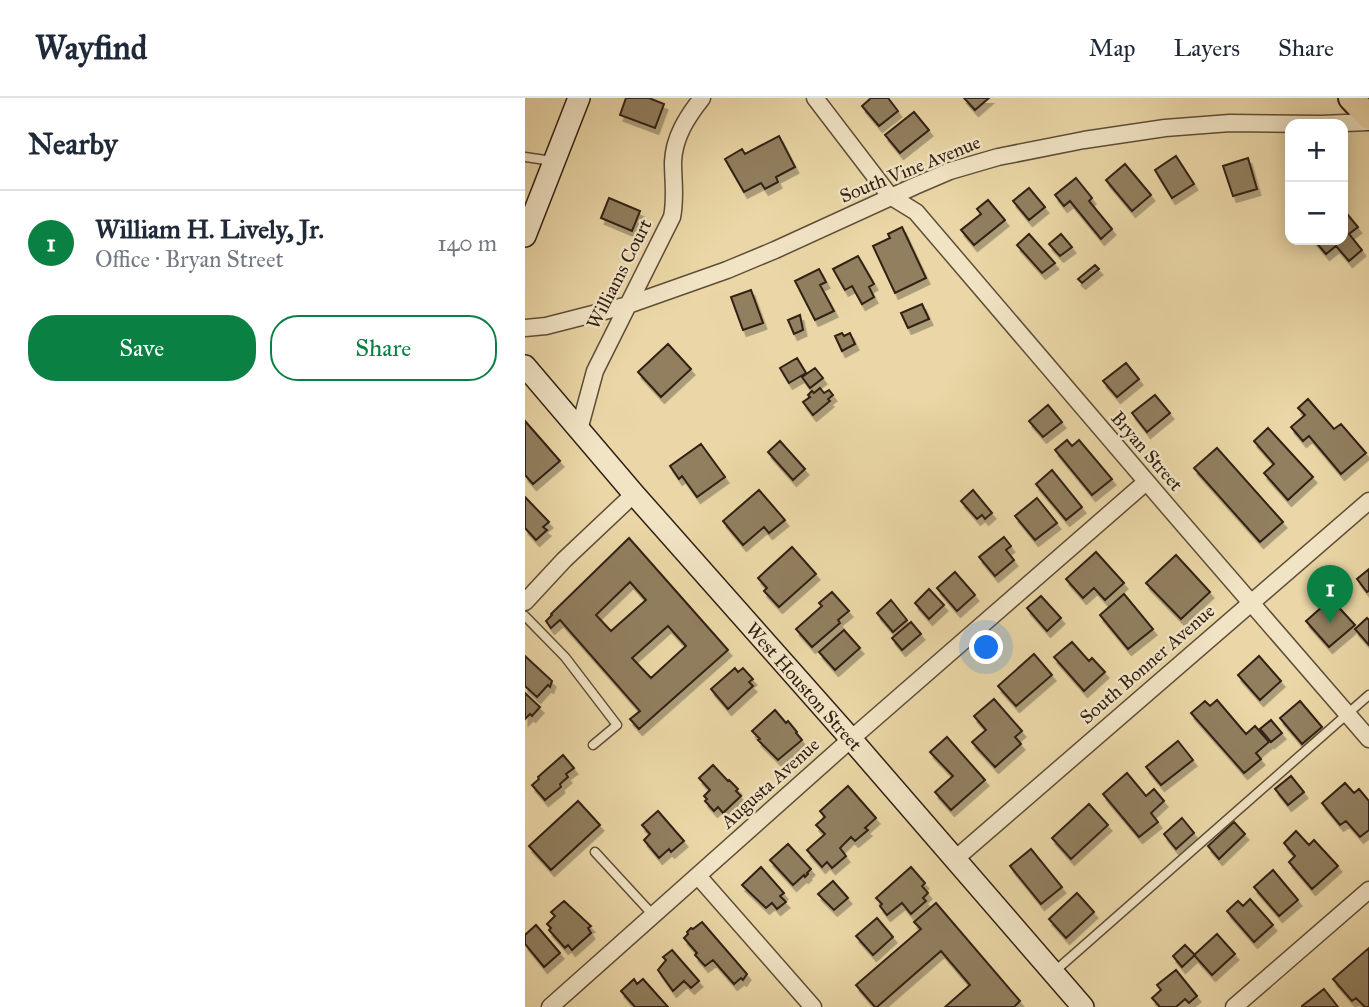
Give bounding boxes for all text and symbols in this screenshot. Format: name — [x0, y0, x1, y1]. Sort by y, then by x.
text: Wayfind — [35, 28, 147, 68]
text: Map — [1089, 33, 1136, 63]
text: Layers — [1174, 33, 1240, 63]
text: Share — [1278, 33, 1334, 63]
map controls — [1285, 119, 1348, 245]
button: + — [1285, 119, 1348, 182]
text: Nearby — [28, 126, 118, 162]
street label: South Vine Avenue — [836, 130, 984, 208]
button: − — [1285, 182, 1348, 245]
text: William H. Lively, Jr. — [95, 213, 324, 245]
street label: Williams Court — [581, 215, 657, 333]
text: 1 — [46, 229, 56, 257]
text: 140 m — [437, 229, 497, 257]
text: Office · Bryan Street — [95, 245, 284, 273]
button: Save — [28, 315, 256, 381]
button: Share — [270, 315, 497, 381]
street label: Bryan Street — [1106, 406, 1188, 496]
pin: 1 — [1307, 565, 1353, 623]
street label: South Bonner Avenue — [1075, 599, 1219, 729]
street label: West Houston Street — [741, 617, 867, 756]
your location — [969, 630, 1003, 664]
street label: Augusta Avenue — [715, 733, 825, 835]

